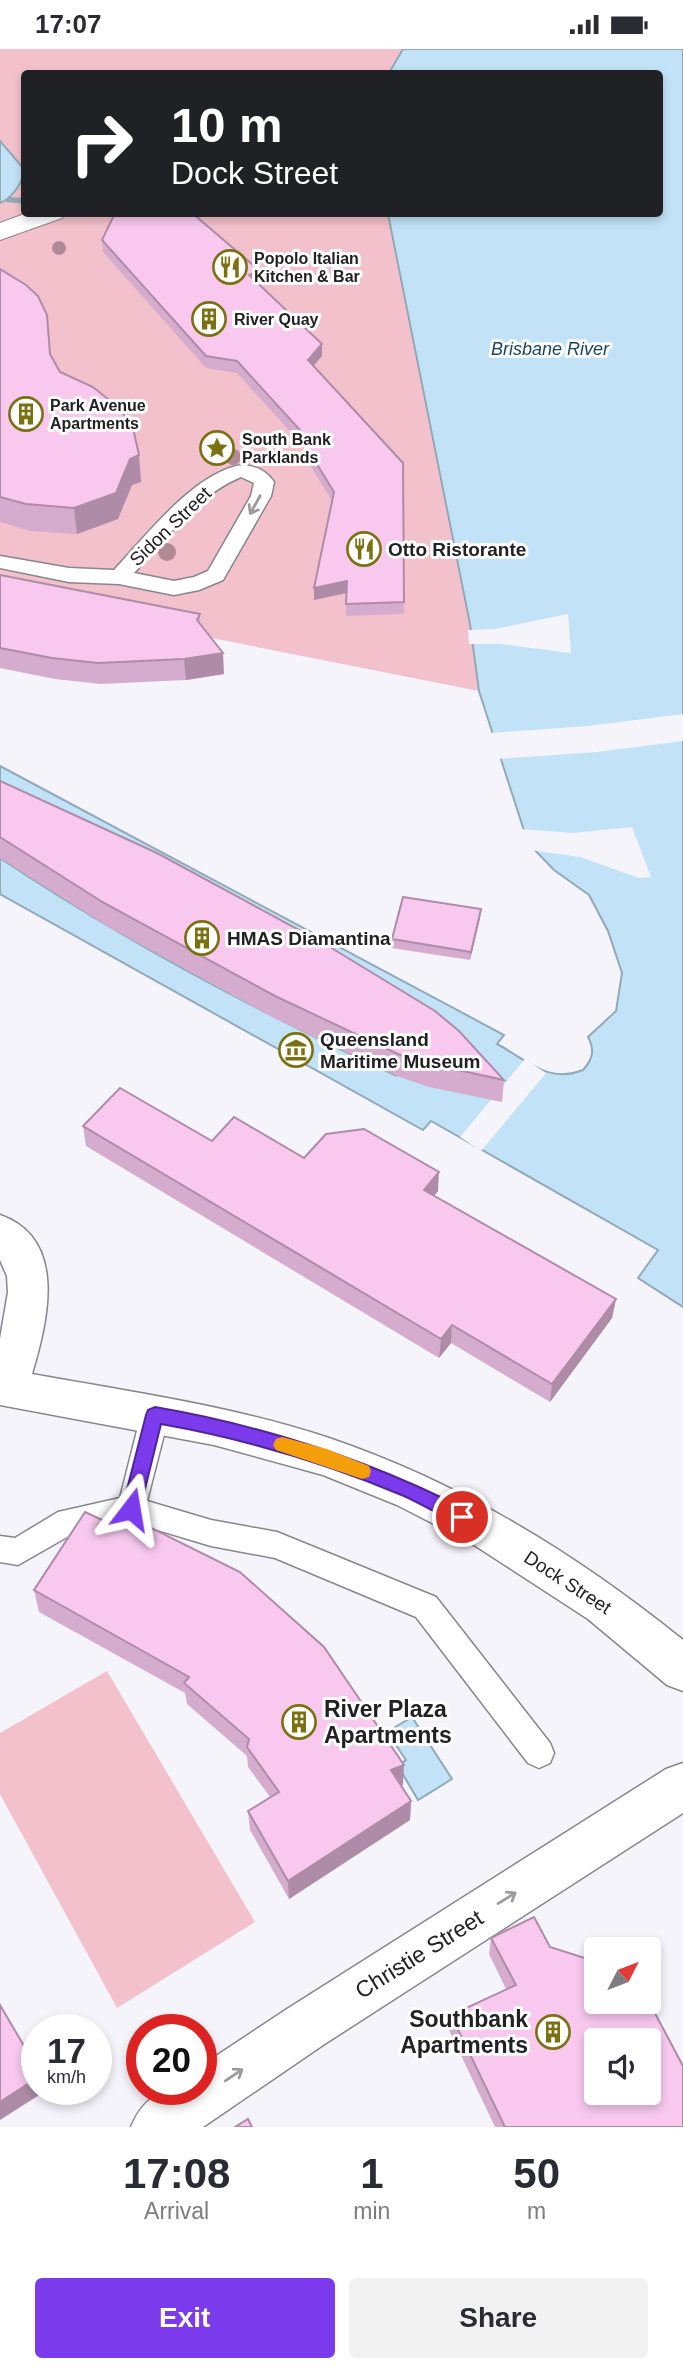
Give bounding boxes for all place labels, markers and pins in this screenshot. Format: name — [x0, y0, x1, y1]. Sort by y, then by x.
restaurant icon: Popolo Italian Kitchen & Bar — [211, 248, 249, 286]
place label: Popolo Italian Kitchen & Bar — [254, 250, 360, 285]
building icon: River Quay — [190, 300, 228, 338]
place label: River Quay — [234, 311, 319, 328]
building icon: Park Avenue Apartments — [7, 395, 45, 433]
place label: Park Avenue Apartments — [50, 397, 146, 432]
place icon: South Bank Parklands — [198, 429, 236, 467]
place label: South Bank Parklands — [242, 431, 331, 466]
restaurant icon: Otto Ristorante — [345, 530, 383, 568]
place label: Otto Ristorante — [388, 539, 526, 560]
building icon: HMAS Diamantina — [183, 919, 221, 957]
place label: HMAS Diamantina — [227, 928, 391, 949]
place label: Queensland Maritime Museum — [320, 1029, 480, 1072]
museum icon: Queensland Maritime Museum — [277, 1031, 315, 1069]
pin — [432, 1487, 492, 1547]
place label: River Plaza Apartments — [324, 1696, 452, 1748]
building icon: River Plaza Apartments — [280, 1703, 318, 1741]
place label: Southbank Apartments — [400, 2006, 528, 2058]
building icon: Southbank Apartments — [534, 2013, 572, 2051]

